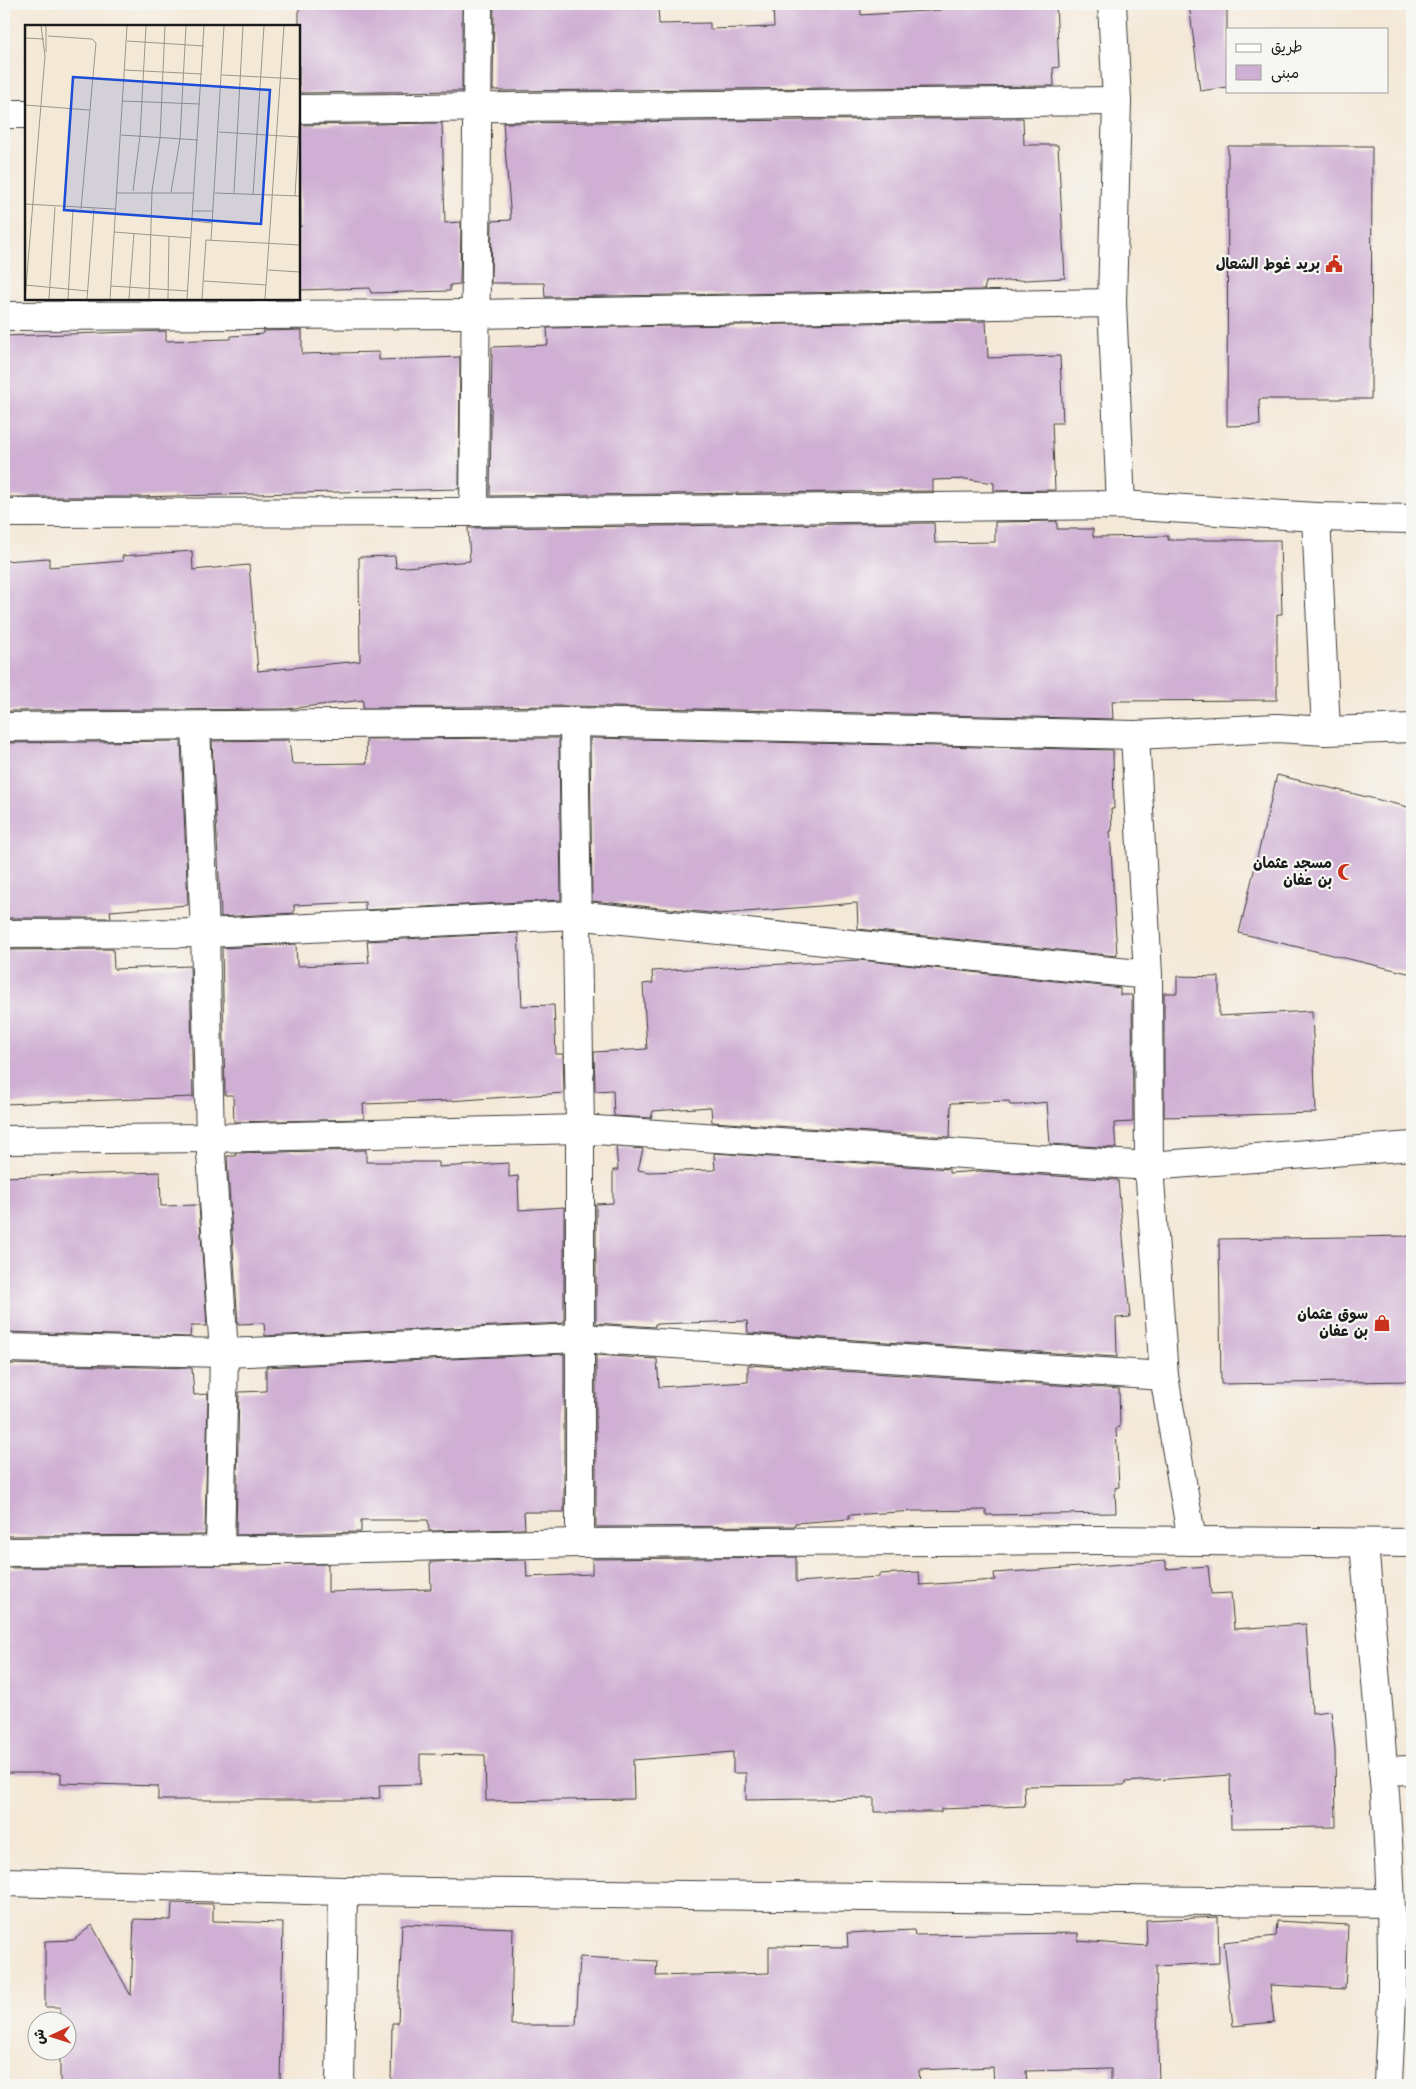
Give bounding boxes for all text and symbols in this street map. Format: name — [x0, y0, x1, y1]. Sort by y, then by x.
inset map — [25, 25, 300, 300]
legend — [1226, 28, 1388, 92]
text: طريق — [1271, 38, 1303, 56]
text: مبنى — [1271, 64, 1299, 83]
public building icon: بريد غوط الشعال — [1324, 254, 1344, 274]
place label: بريد غوط الشعال — [1216, 255, 1320, 274]
place label: مسجد عثمان بن عفان — [1253, 854, 1332, 889]
mosque icon: مسجد عثمان بن عفان — [1336, 862, 1356, 882]
place label: سوق عثمان بن عفان — [1297, 1305, 1368, 1340]
shop icon: سوق عثمان بن عفان — [1372, 1313, 1392, 1333]
north arrow — [28, 2012, 78, 2062]
text: ش — [31, 2029, 49, 2045]

